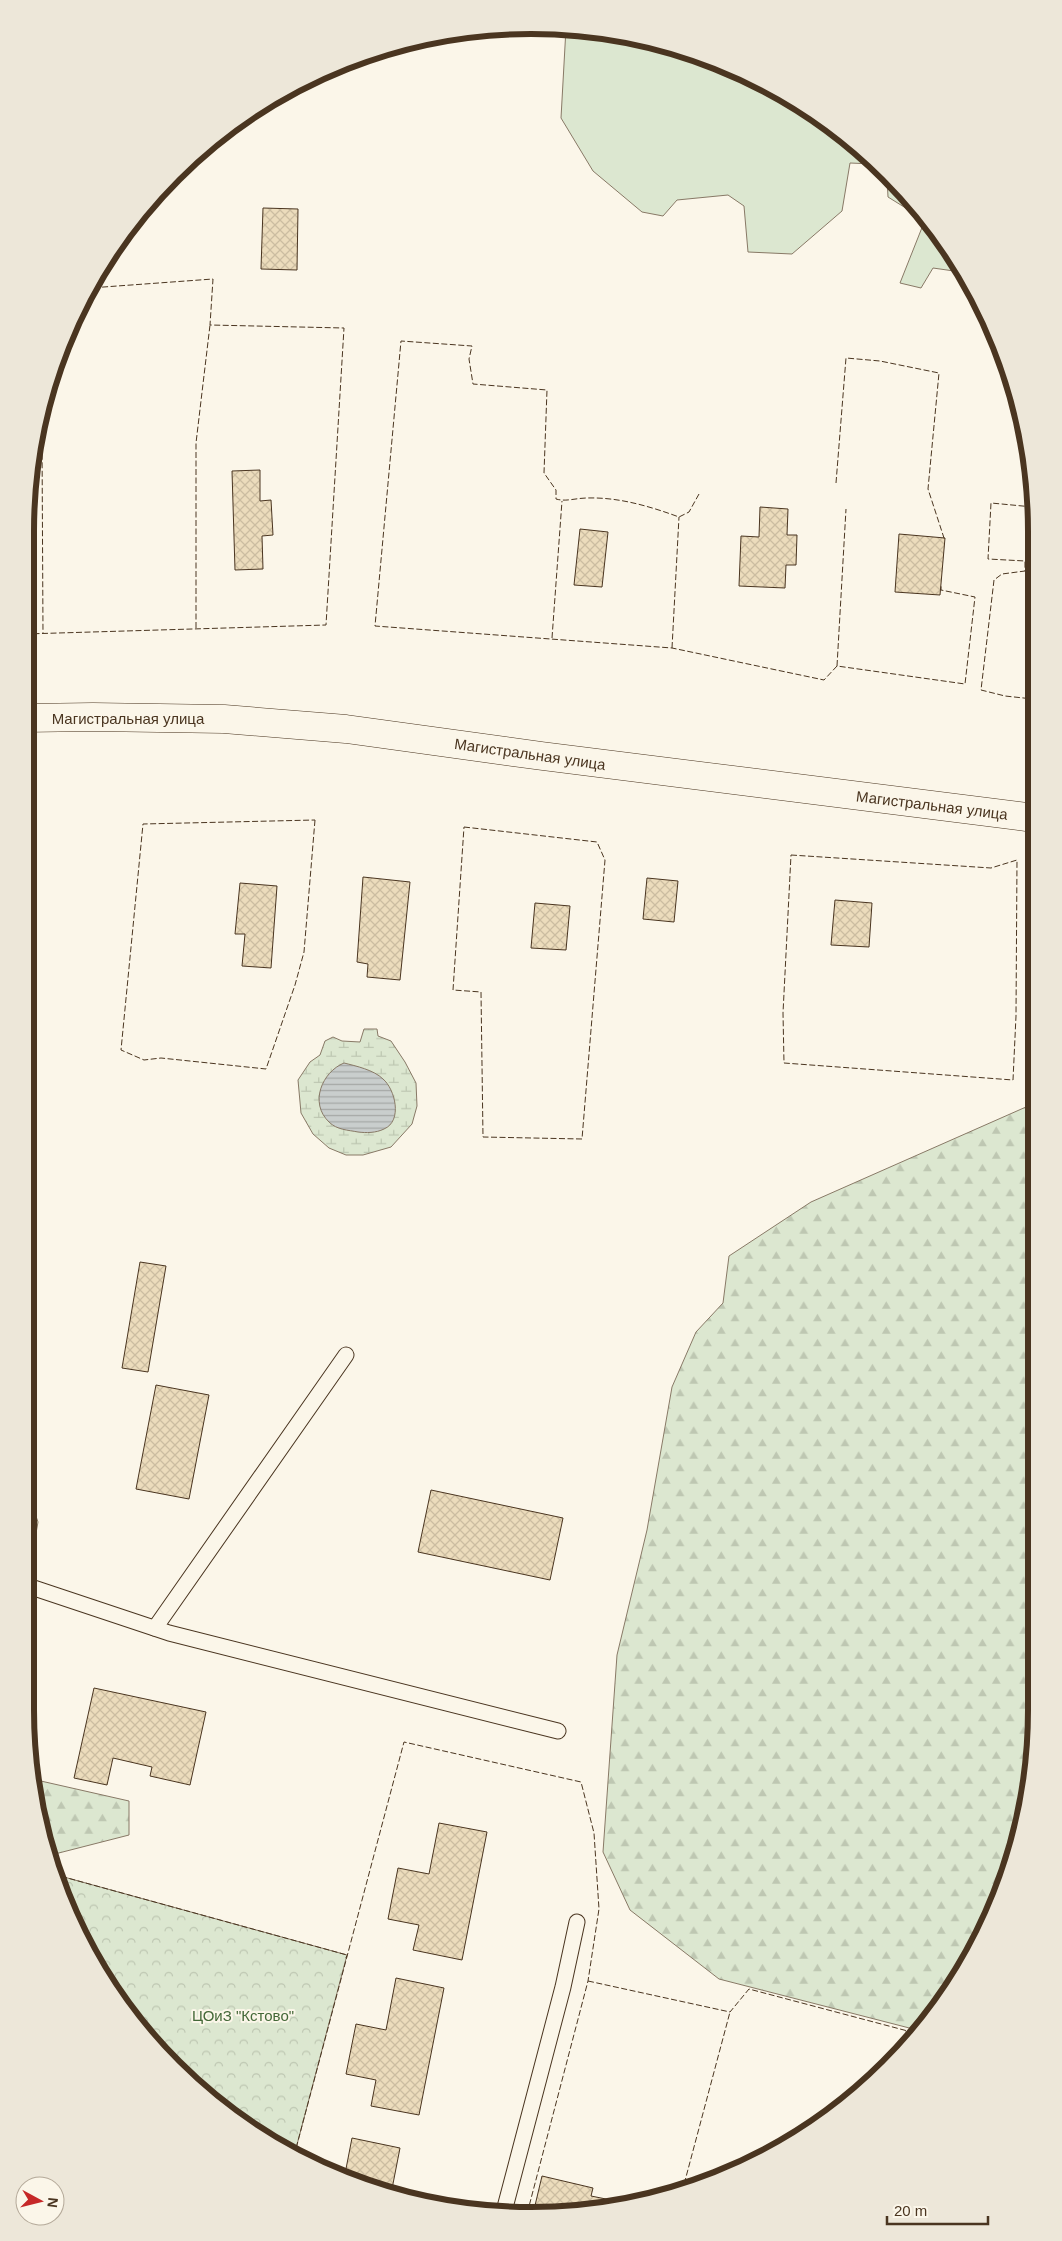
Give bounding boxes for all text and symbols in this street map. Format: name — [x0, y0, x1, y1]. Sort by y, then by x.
street label: Магистральная улица — [52, 710, 205, 727]
street label: Магистральная улица — [453, 735, 607, 773]
street label: Магистральная улица — [855, 787, 1009, 823]
park label: ЦОиЗ "Кстово" — [192, 2007, 294, 2024]
north arrow — [15, 2176, 65, 2226]
scale bar — [887, 2194, 988, 2226]
text: N — [44, 2197, 61, 2209]
text: 20 m — [894, 2202, 927, 2219]

